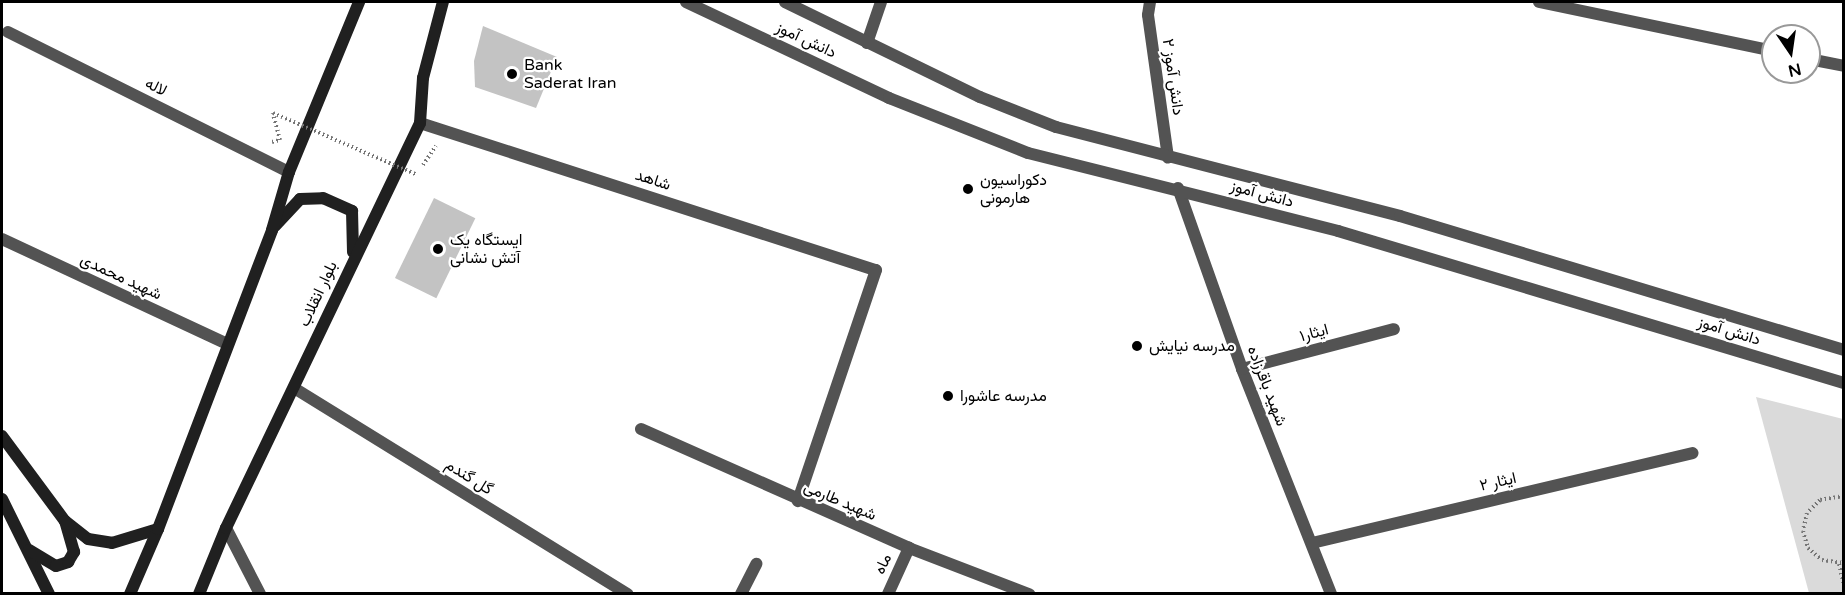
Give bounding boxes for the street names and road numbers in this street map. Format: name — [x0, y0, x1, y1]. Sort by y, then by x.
street label: دانش آموز — [773, 18, 839, 62]
street label: دانش آموز ۲ — [1158, 37, 1188, 117]
street label: لاله — [142, 74, 170, 100]
street label: شاهد — [633, 165, 673, 195]
street label: دانش آموز — [1228, 176, 1296, 212]
street label: شهید محمدی — [77, 250, 165, 304]
street label: بلوار انقلاب — [294, 258, 342, 330]
street label: دانش آموز — [1695, 312, 1763, 350]
street label: ایثار۱ — [1297, 320, 1331, 346]
street label: شهید باقرزاده — [1243, 343, 1291, 429]
street label: گل گندم — [442, 455, 496, 499]
street label: ایثار ۲ — [1478, 468, 1518, 496]
street label: شهید طارمی — [801, 477, 879, 525]
street label: ماه — [870, 551, 896, 577]

